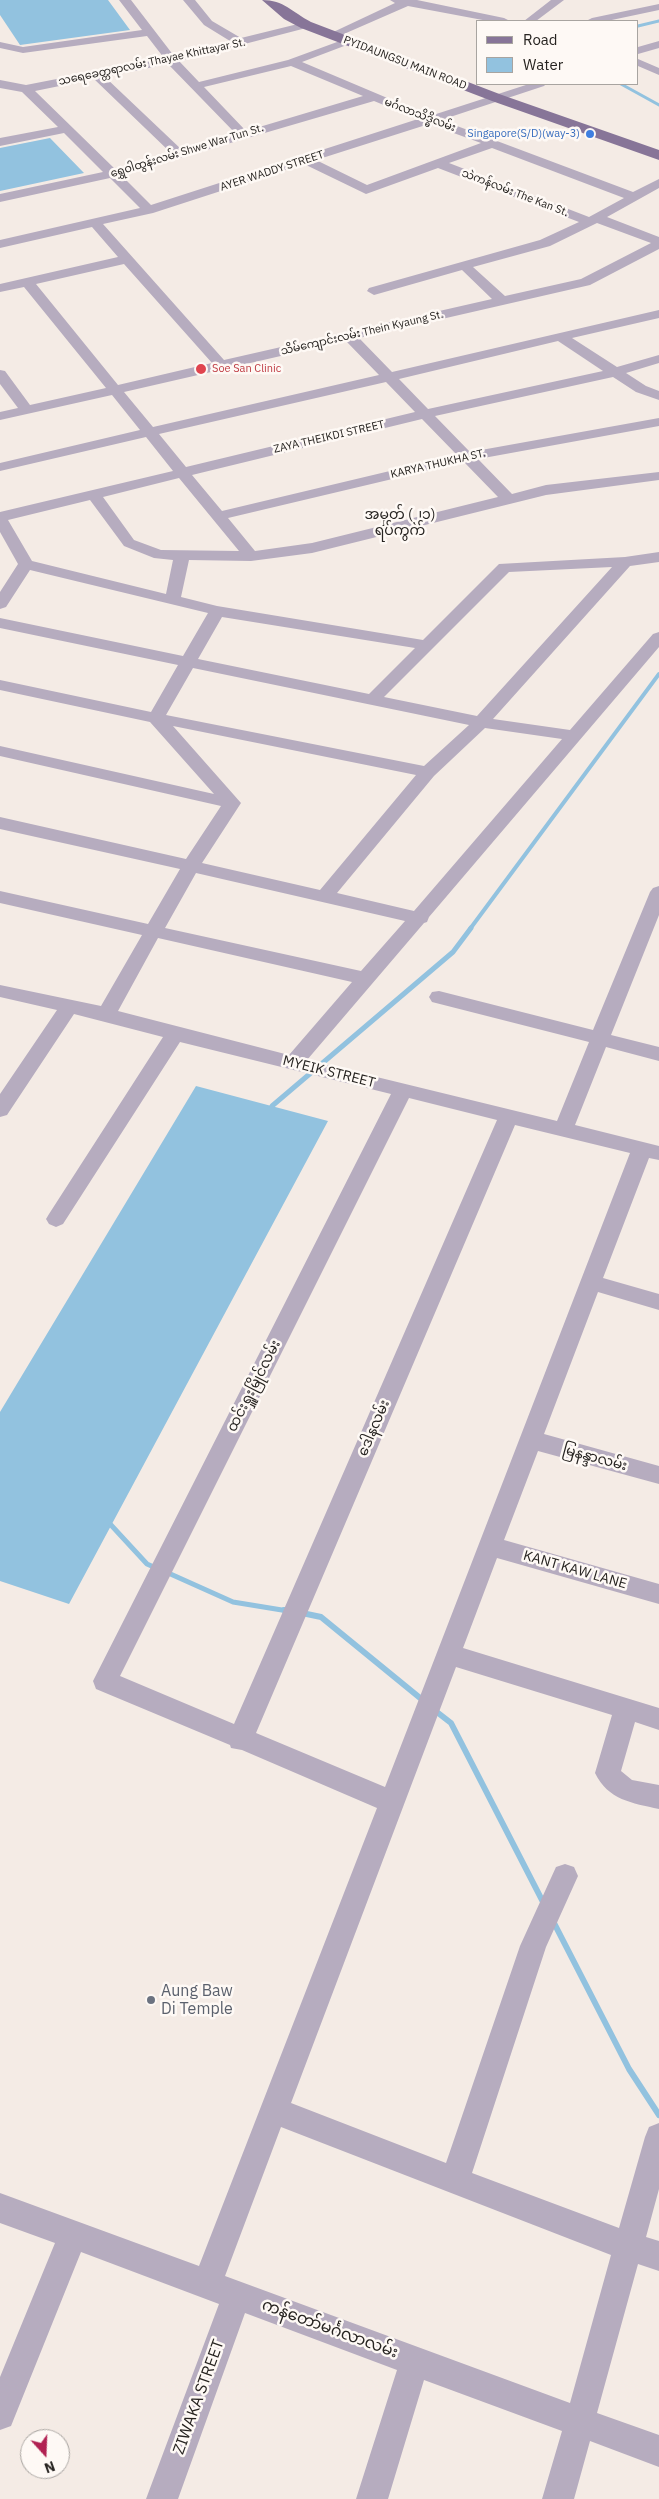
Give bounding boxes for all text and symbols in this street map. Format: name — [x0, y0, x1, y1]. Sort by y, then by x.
legend — [477, 20, 639, 85]
text: Road — [523, 30, 558, 49]
street label: PYIDAUNGSU MAIN ROAD — [342, 33, 468, 93]
street label: သရေခေတ္တရာလမ်း Thayae Khittayar St. — [57, 36, 247, 88]
text: Water — [523, 55, 563, 74]
street label: မင်္ဂလာသိဒ္ဓိလမ်း — [383, 95, 457, 135]
street label: ရွှေဝါထွန်းလမ်း Shwe War Tun St. — [109, 121, 265, 181]
place label: Singapore(S/D)(way-3) — [467, 127, 580, 141]
marker: Singapore(S/D)(way-3) — [584, 128, 596, 140]
street label: AYER WADDY STREET — [219, 148, 325, 194]
street label: သဲကန်လမ်း The Kan St. — [460, 167, 570, 219]
street label: သိမ်ကျောင်းလမ်း Thein Kyaung St. — [279, 308, 445, 358]
marker: Soe San Clinic — [194, 362, 208, 376]
place label: Soe San Clinic — [212, 362, 281, 376]
street label: ZAYA THEIKDI STREET — [272, 418, 386, 456]
street label: KARYA THUKHA ST. — [389, 447, 487, 481]
district label: အမှတ် (၂၁) ရပ်ကွက် — [364, 507, 436, 540]
street label: MYEIK STREET — [281, 1052, 377, 1092]
street label: ထင်းရှူးမြိုင်လမ်း — [224, 1337, 284, 1435]
street label: ဒေါနလမ်း — [355, 1397, 393, 1459]
street label: မြနန္ဒာလမ်း — [561, 1441, 629, 1475]
street label: KANT KAW LANE — [521, 1547, 629, 1593]
place label: Aung Baw Di Temple — [161, 1981, 233, 2019]
marker: Aung Baw Di Temple — [145, 1994, 157, 2006]
street label: ကန်တော်မင်္ဂလာလမ်း — [259, 2295, 401, 2363]
street label: ZIWAKA STREET — [169, 2337, 229, 2457]
north arrow — [20, 2429, 70, 2479]
text: N — [42, 2457, 58, 2477]

